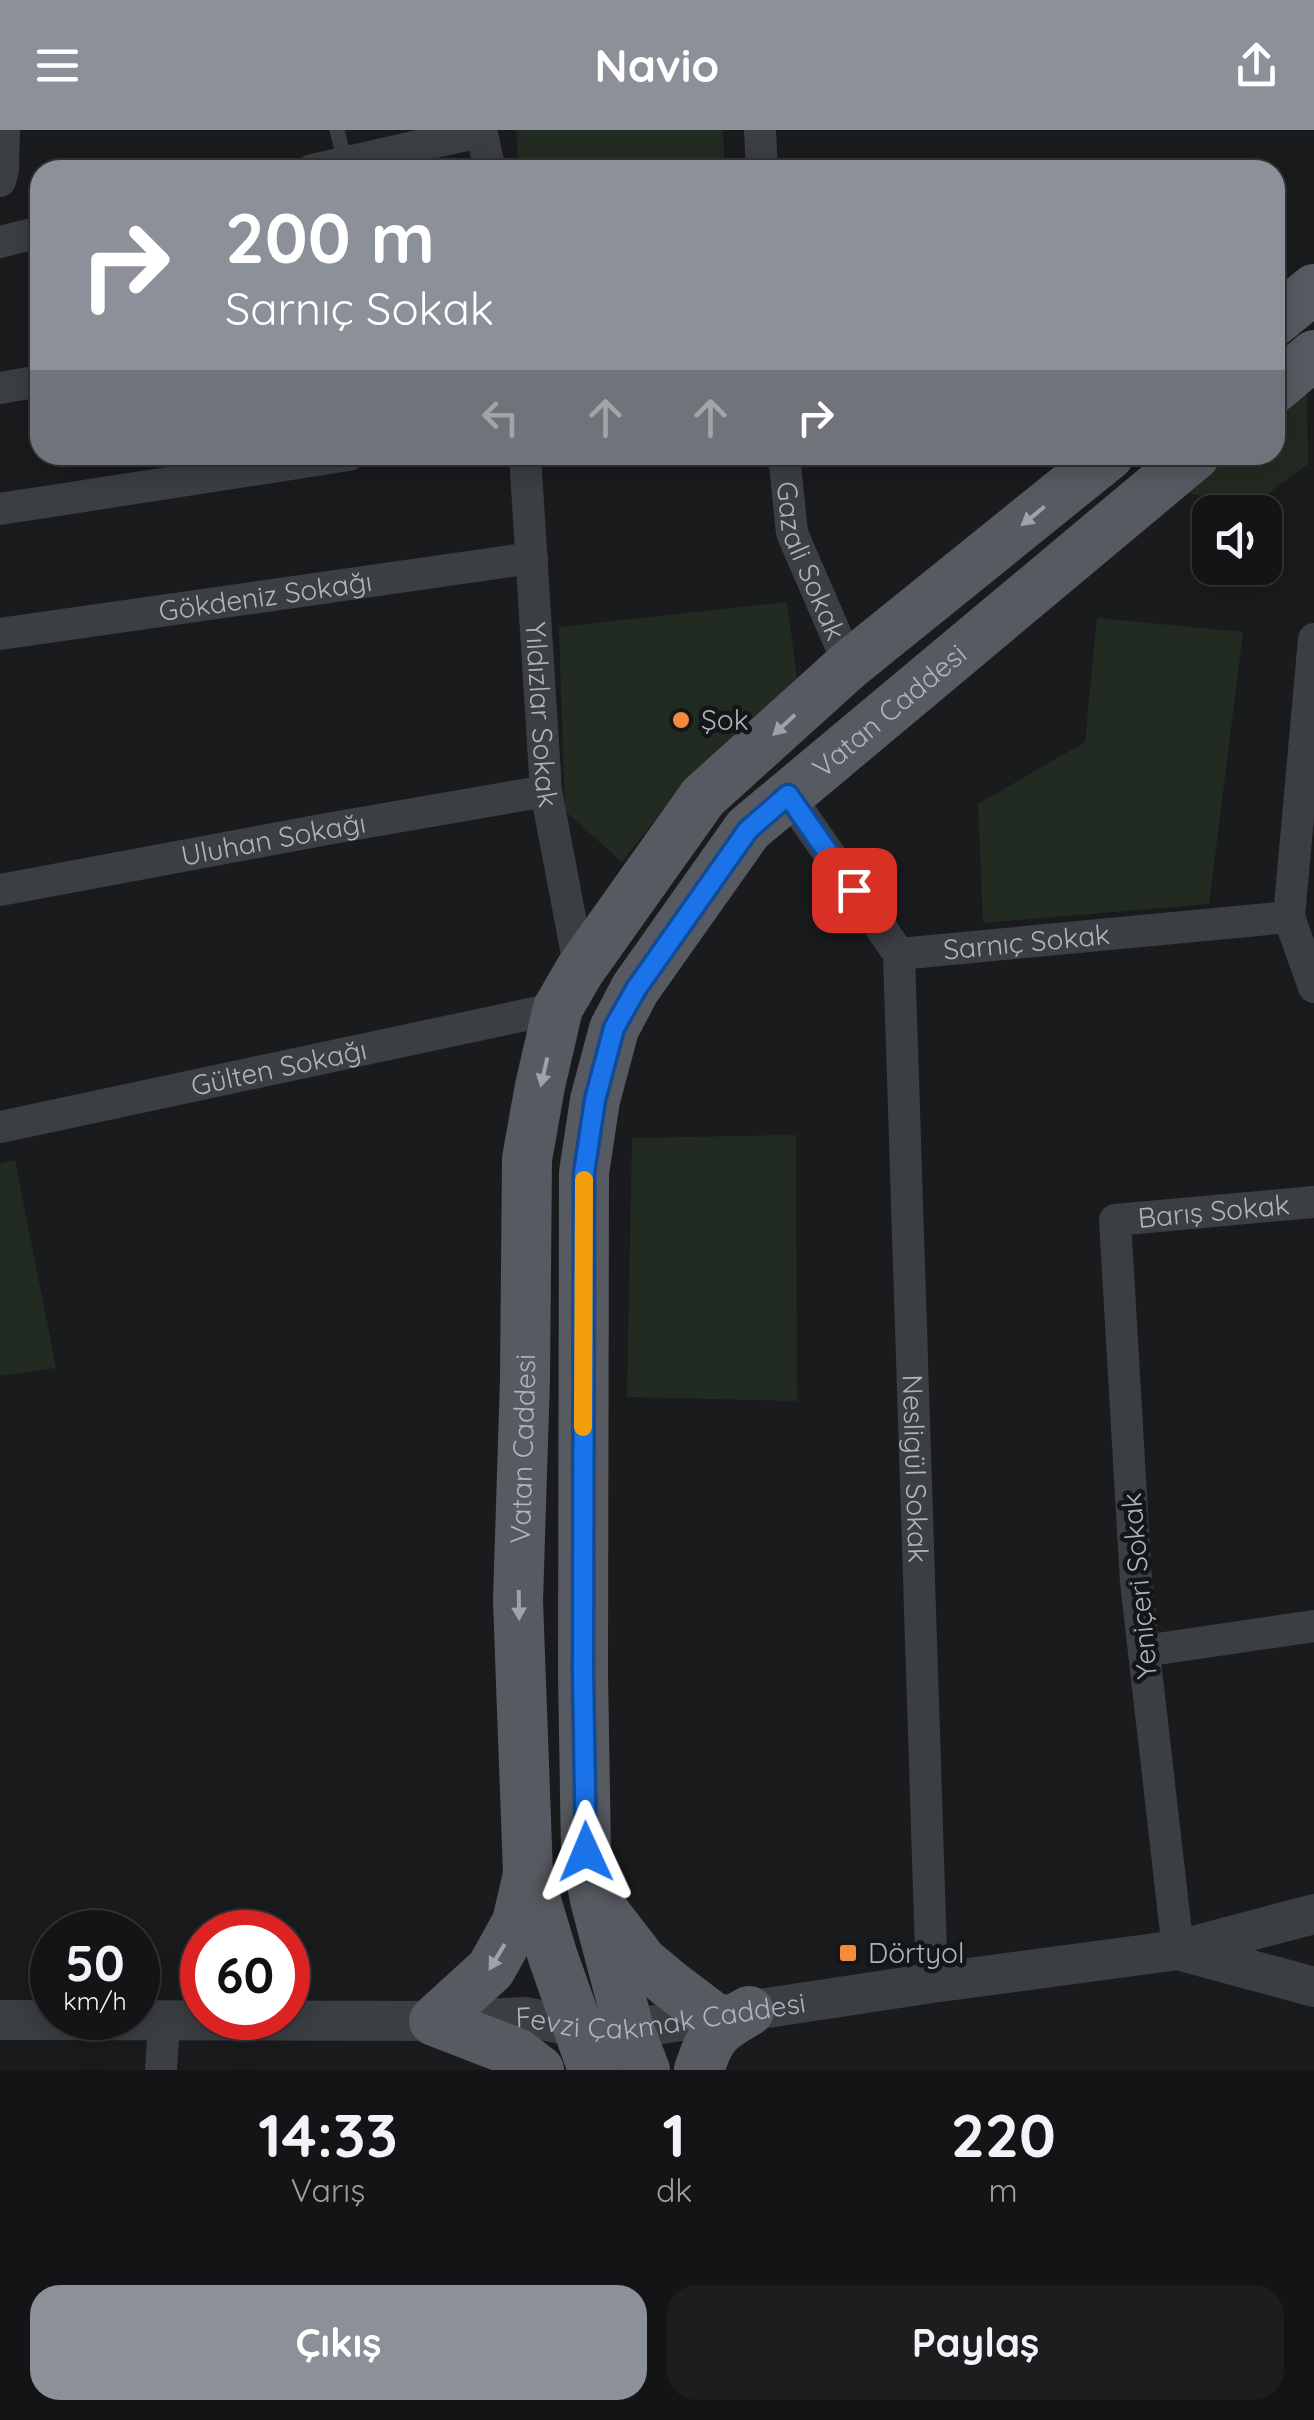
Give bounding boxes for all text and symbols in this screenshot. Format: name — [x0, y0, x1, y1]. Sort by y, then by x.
text: Navio — [595, 37, 719, 93]
icon: menu — [30, 38, 85, 93]
icon: share — [1229, 38, 1284, 93]
text: 200 m — [225, 193, 435, 281]
icon: right — [60, 200, 190, 330]
text: Sarnıç Sokak — [225, 280, 494, 336]
icon: left — [473, 390, 528, 445]
icon: ahead — [578, 390, 633, 445]
icon: ahead — [683, 390, 738, 445]
icon: right — [788, 390, 843, 445]
street label: Gazali Sokak — [770, 480, 854, 645]
map controls — [1192, 495, 1282, 585]
button: sound — [1192, 495, 1282, 585]
one-way arrow — [1020, 505, 1046, 526]
street label: Gökdeniz Sokağı — [156, 563, 374, 628]
street label: Yıldızlar Sokak — [518, 621, 567, 810]
street label: Vatan Caddesi — [805, 636, 973, 785]
place label: Şok — [701, 702, 749, 737]
marker: Şok — [670, 709, 692, 731]
one-way arrow — [772, 713, 796, 736]
street label: Uluhan Sokağı — [178, 805, 368, 873]
pin — [812, 848, 897, 933]
icon: arrive — [827, 863, 882, 918]
street label: Sarnıç Sokak — [942, 916, 1111, 967]
street label: Gülten Sokağı — [188, 1031, 370, 1103]
one-way arrow — [536, 1057, 551, 1088]
street label: Barış Sokak — [1136, 1186, 1291, 1235]
street label: Vatan Caddesi — [502, 1354, 542, 1544]
street label: Nesligül Sokak — [895, 1374, 937, 1564]
street label: Yeniçeri Sokak — [1113, 1492, 1164, 1681]
one-way arrow — [511, 1590, 527, 1622]
position arrow — [534, 1800, 638, 1904]
speed limit sign: 60 — [180, 1910, 310, 2040]
text: 50 — [65, 1931, 125, 1994]
place label: Dörtyol — [868, 1935, 964, 1970]
marker: Dörtyol — [837, 1942, 859, 1964]
one-way arrow — [489, 1943, 506, 1971]
street label: Fevzi Çakmak Caddesi — [515, 1984, 808, 2047]
text: km/h — [63, 1985, 127, 2016]
text: 14:33 — [258, 2097, 398, 2172]
text: 1 — [662, 2097, 686, 2172]
text: 220 — [951, 2097, 1056, 2172]
text: Varış — [291, 2170, 365, 2210]
text: dk — [656, 2170, 692, 2210]
text: m — [989, 2170, 1018, 2210]
button: Çıkış — [30, 2285, 647, 2400]
button: Paylaş — [667, 2285, 1284, 2400]

